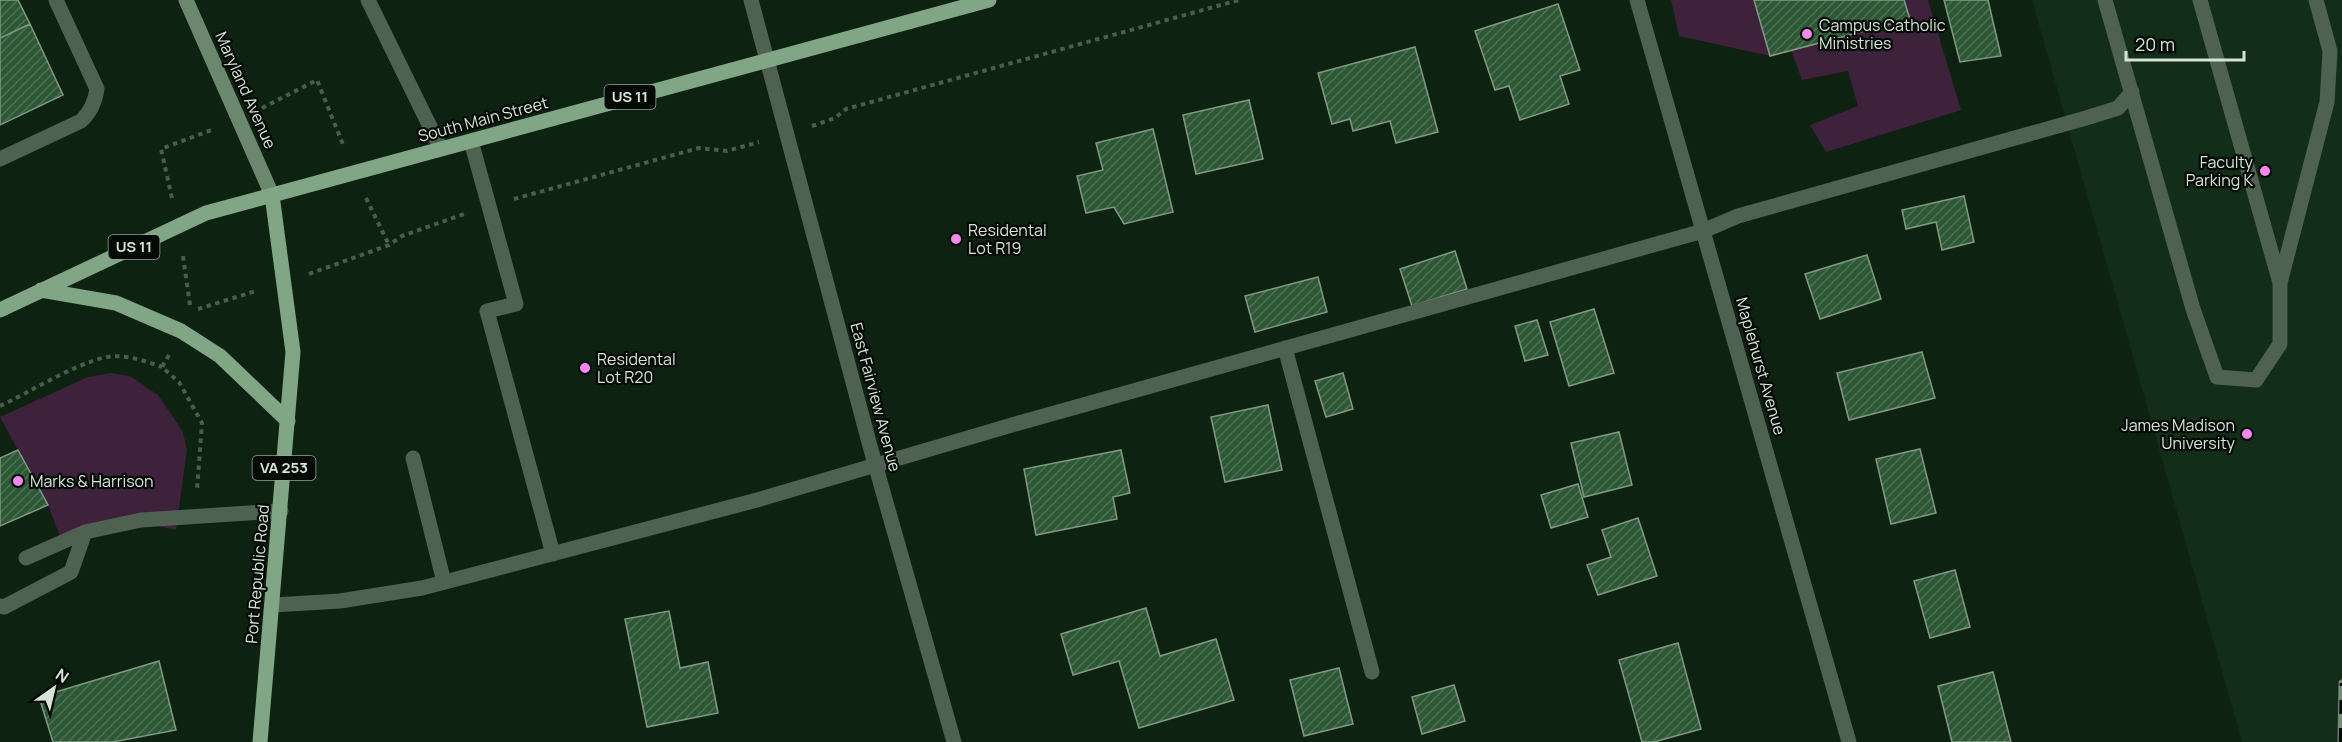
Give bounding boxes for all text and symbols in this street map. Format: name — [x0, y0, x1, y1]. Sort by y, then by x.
place label: Campus Catholic Ministries — [1819, 14, 1946, 54]
scale bar — [2126, 24, 2244, 62]
marker: Campus Catholic Ministries — [1800, 27, 1814, 41]
street label: Maryland Avenue — [210, 28, 282, 152]
text: 20 m — [2135, 32, 2175, 56]
road number: US 11 — [604, 85, 656, 109]
street label: South Main Street — [416, 91, 550, 147]
place label: Faculty Parking K — [2186, 151, 2254, 191]
marker: Faculty Parking K — [2258, 164, 2272, 178]
place label: Residental Lot R19 — [968, 219, 1047, 259]
marker: Residental Lot R19 — [949, 232, 963, 246]
road number: US 11 — [108, 235, 160, 259]
street label: Maplehurst Avenue — [1731, 295, 1791, 437]
street label: East Fairview Avenue — [846, 320, 906, 474]
place label: Residental Lot R20 — [597, 348, 676, 388]
marker: Residental Lot R20 — [578, 361, 592, 375]
place label: James Madison University — [2121, 414, 2236, 454]
marker: James Madison University — [2240, 427, 2254, 441]
road number: VA 253 — [252, 456, 316, 480]
place label: Marks & Harrison — [30, 470, 154, 492]
marker: Marks & Harrison — [11, 474, 25, 488]
street label: Port Republic Road — [240, 504, 274, 644]
north arrow — [24, 658, 84, 718]
text: N — [51, 663, 73, 688]

